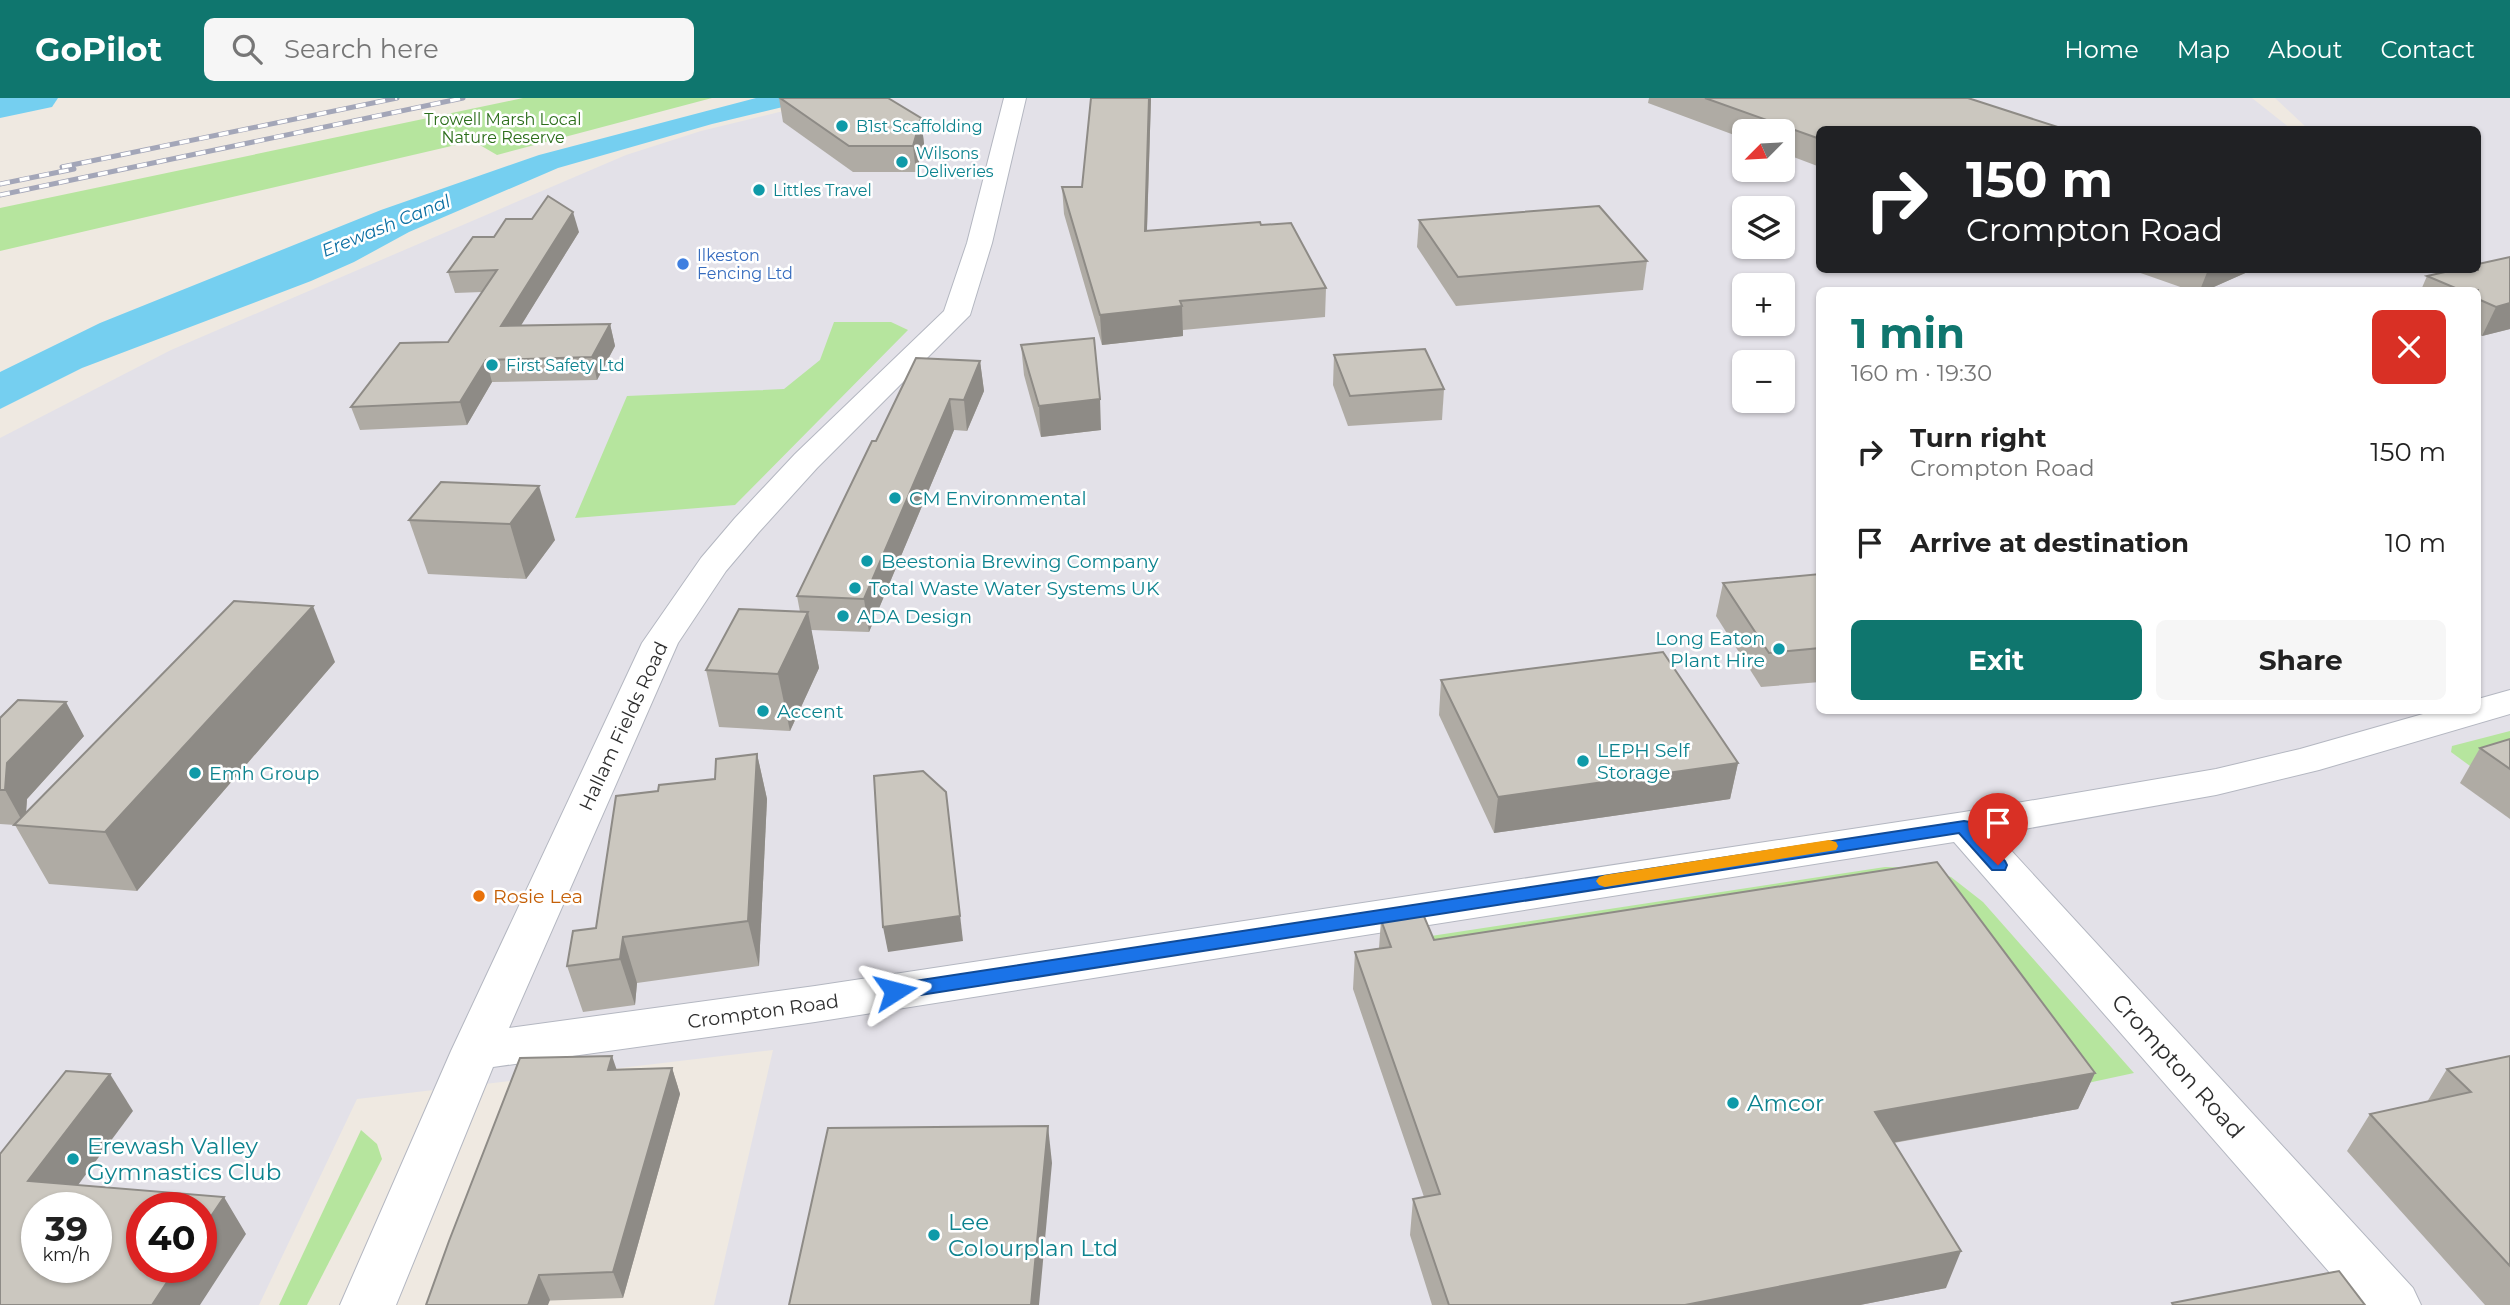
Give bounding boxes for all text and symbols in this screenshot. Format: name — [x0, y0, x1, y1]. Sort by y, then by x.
search box — [204, 18, 694, 81]
text: GoPilot — [35, 29, 162, 69]
icon: search — [228, 30, 266, 68]
text: Search here — [284, 33, 439, 65]
text: Home — [2064, 35, 2139, 64]
text: Map — [2177, 35, 2230, 64]
text: About — [2268, 35, 2342, 64]
text: Contact — [2380, 35, 2475, 64]
park label: Trowell Marsh Local Nature Reserve — [424, 110, 582, 147]
place label: B1st Scaffolding — [856, 117, 983, 136]
marker: B1st Scaffolding — [834, 118, 850, 134]
north arrow — [1732, 119, 1796, 182]
map controls — [1732, 119, 1795, 413]
place label: Wilsons Deliveries — [916, 144, 994, 181]
text: 150 m — [1966, 150, 2113, 209]
marker: Wilsons Deliveries — [894, 154, 910, 170]
icon: right — [1851, 154, 1942, 245]
place label: Littles Travel — [773, 181, 872, 200]
marker: Littles Travel — [751, 182, 767, 198]
water label: Erewash Canal — [318, 190, 454, 262]
button: layers — [1732, 196, 1795, 259]
text: Crompton Road — [1966, 210, 2223, 249]
place label: Ilkeston Fencing Ltd — [697, 246, 793, 283]
marker: Ilkeston Fencing Ltd — [675, 256, 691, 272]
button: + — [1732, 273, 1795, 336]
text: 1 min — [1851, 307, 1965, 359]
button: close — [2372, 310, 2446, 384]
button: − — [1732, 350, 1795, 413]
place label: First Safety Ltd — [506, 356, 625, 375]
marker: First Safety Ltd — [484, 357, 500, 373]
text: 160 m · 19:30 — [1851, 359, 1992, 387]
text: Turn right — [1910, 422, 2046, 454]
icon: right — [1851, 433, 1889, 471]
text: 150 m — [2370, 436, 2446, 468]
text: Crompton Road — [1910, 454, 2095, 482]
place label: CM Environmental — [909, 487, 1087, 510]
marker: CM Environmental — [887, 490, 903, 506]
icon: arrive — [1851, 524, 1889, 562]
text: Arrive at destination — [1910, 527, 2189, 559]
text: 10 m — [2385, 527, 2446, 559]
place label: Beestonia Brewing Company — [881, 550, 1159, 573]
marker: Beestonia Brewing Company — [859, 553, 875, 569]
place label: Total Waste Water Systems UK — [869, 577, 1160, 600]
marker: Total Waste Water Systems UK — [847, 580, 863, 596]
place label: ADA Design — [857, 605, 972, 628]
marker: ADA Design — [835, 608, 851, 624]
button: Exit — [1851, 620, 2142, 700]
button: Share — [2156, 620, 2446, 700]
place label: Long Eaton Plant Hire — [1655, 627, 1765, 672]
street label: Hallam Fields Road — [574, 638, 673, 814]
marker: Long Eaton Plant Hire — [1771, 641, 1787, 657]
place label: Accent — [777, 700, 844, 723]
marker: Accent — [755, 703, 771, 719]
place label: LEPH Self Storage — [1597, 739, 1691, 784]
marker: LEPH Self Storage — [1575, 753, 1591, 769]
place label: Emh Group — [209, 762, 319, 785]
marker: Emh Group — [187, 765, 203, 781]
pin — [1968, 793, 2028, 865]
icon: arrive — [1979, 804, 2017, 842]
place label: Rosie Lea — [493, 885, 583, 908]
marker: Rosie Lea — [471, 888, 487, 904]
position arrow — [858, 954, 932, 1028]
street label: Crompton Road — [2106, 988, 2250, 1144]
street label: Crompton Road — [686, 989, 840, 1034]
place label: Amcor — [1747, 1089, 1824, 1117]
marker: Amcor — [1725, 1095, 1741, 1111]
place label: Erewash Valley Gymnastics Club — [87, 1132, 281, 1186]
marker: Erewash Valley Gymnastics Club — [65, 1151, 81, 1167]
speed limit sign: 40 — [126, 1192, 217, 1283]
text: 39 — [45, 1207, 88, 1250]
place label: Lee Colourplan Ltd — [948, 1208, 1118, 1262]
marker: Lee Colourplan Ltd — [926, 1227, 942, 1243]
text: km/h — [42, 1244, 91, 1266]

